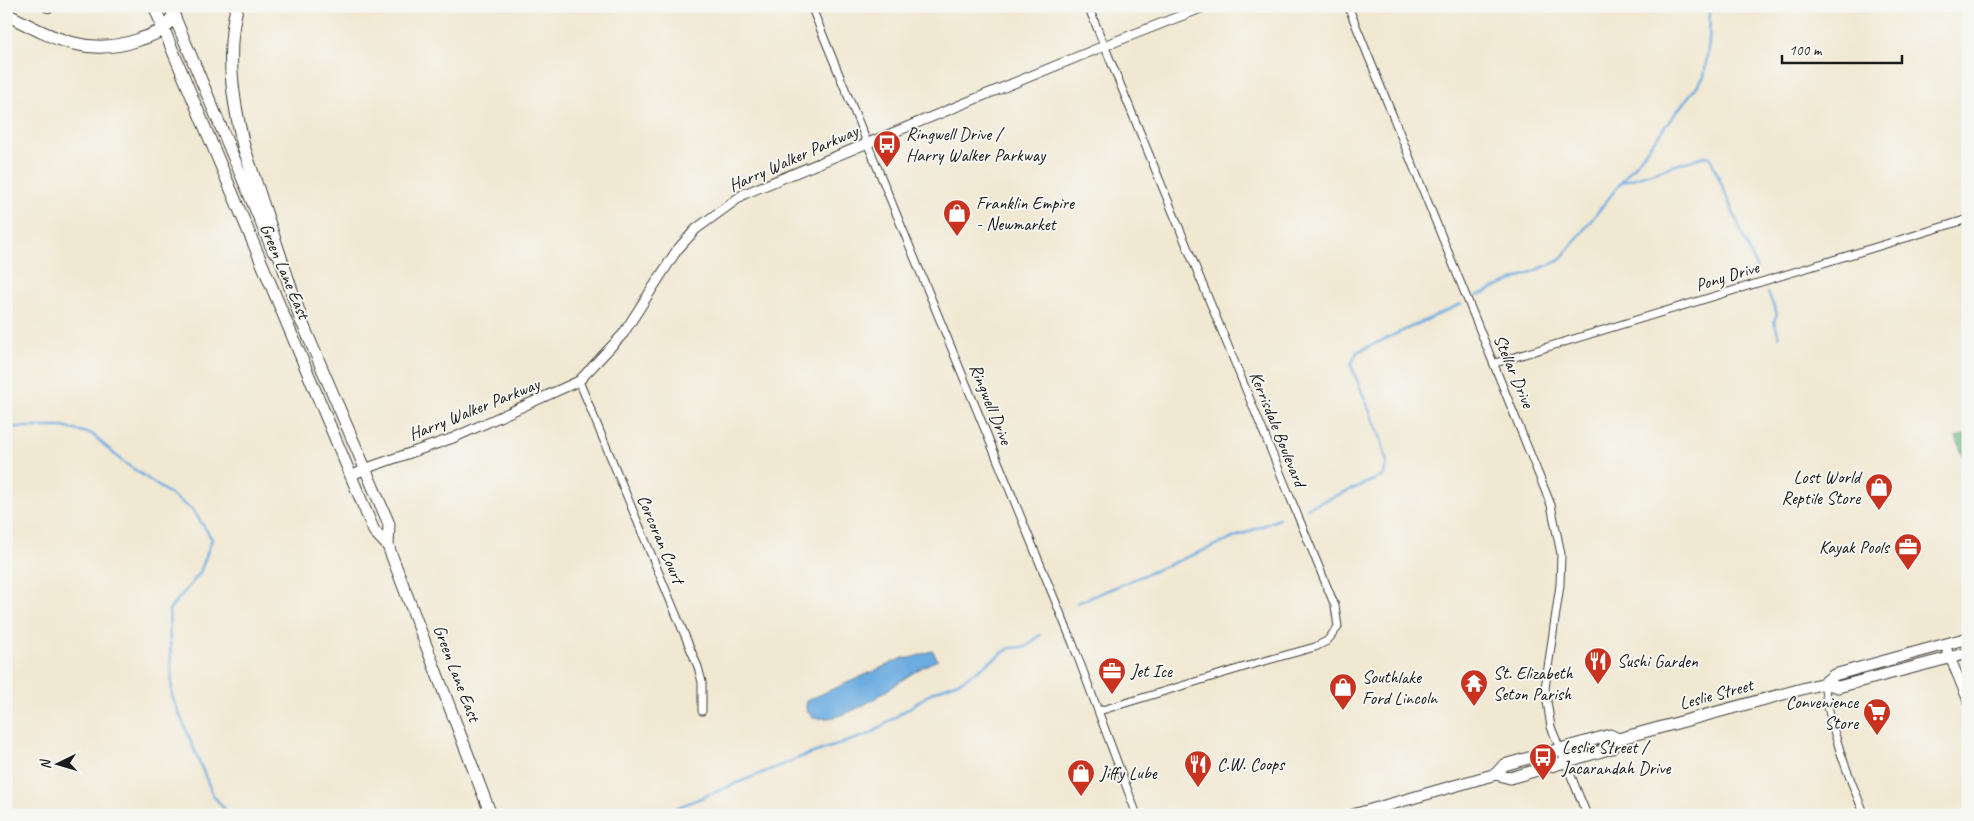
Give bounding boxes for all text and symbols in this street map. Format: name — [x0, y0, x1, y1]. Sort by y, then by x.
scale bar — [1782, 32, 1902, 64]
text: 100 m — [1789, 41, 1823, 60]
street label: Harry Walker Parkway — [725, 119, 863, 196]
place label: Ringwell Drive / Harry Walker Parkway — [906, 123, 1047, 166]
bus stop icon: Ringwell Drive / Harry Walker Parkway — [872, 129, 902, 168]
place label: Franklin Empire - Newmarket — [976, 192, 1075, 235]
shop icon: Franklin Empire - Newmarket — [942, 198, 972, 237]
street label: Green Lane East — [255, 220, 316, 324]
street label: Pony Drive — [1693, 256, 1762, 296]
street label: Stellar Drive — [1489, 331, 1540, 412]
street label: Ringwell Drive — [965, 360, 1018, 449]
street label: Kerrisdale Boulevard — [1245, 368, 1312, 493]
street label: Harry Walker Parkway — [405, 372, 544, 445]
place label: Lost World Reptile Store — [1782, 466, 1863, 509]
shop icon: Lost World Reptile Store — [1864, 472, 1894, 511]
street label: Corcoran Court — [632, 491, 691, 589]
office icon: Kayak Pools — [1893, 532, 1923, 571]
place label: Kayak Pools — [1819, 536, 1891, 558]
street label: Green Lane East — [429, 622, 486, 726]
restaurant icon: Sushi Garden — [1583, 646, 1613, 685]
place label: Sushi Garden — [1617, 650, 1699, 672]
office icon: Jet Ice — [1097, 656, 1127, 695]
place label: Jet Ice — [1130, 660, 1173, 682]
place label: St. Elizabeth Seton Parish — [1493, 662, 1573, 705]
place label: Southlake Ford Lincoln — [1362, 666, 1438, 709]
temple icon: St. Elizabeth Seton Parish — [1459, 668, 1489, 707]
shop icon: Southlake Ford Lincoln — [1328, 672, 1358, 711]
street label: Leslie Street — [1677, 673, 1757, 714]
place label: Convenience Store — [1786, 691, 1859, 734]
supermarket icon: Convenience Store — [1862, 697, 1892, 736]
place label: Leslie Street / Jacarandah Drive — [1561, 736, 1671, 779]
north arrow — [32, 738, 82, 788]
bus stop icon: Leslie Street / Jacarandah Drive — [1528, 742, 1558, 781]
restaurant icon: C.W. Coops — [1183, 749, 1213, 788]
place label: C.W. Coops — [1217, 753, 1286, 775]
text: N — [36, 758, 54, 770]
shop icon: Jiffy Lube — [1066, 758, 1096, 797]
place label: Jiffy Lube — [1099, 762, 1158, 784]

